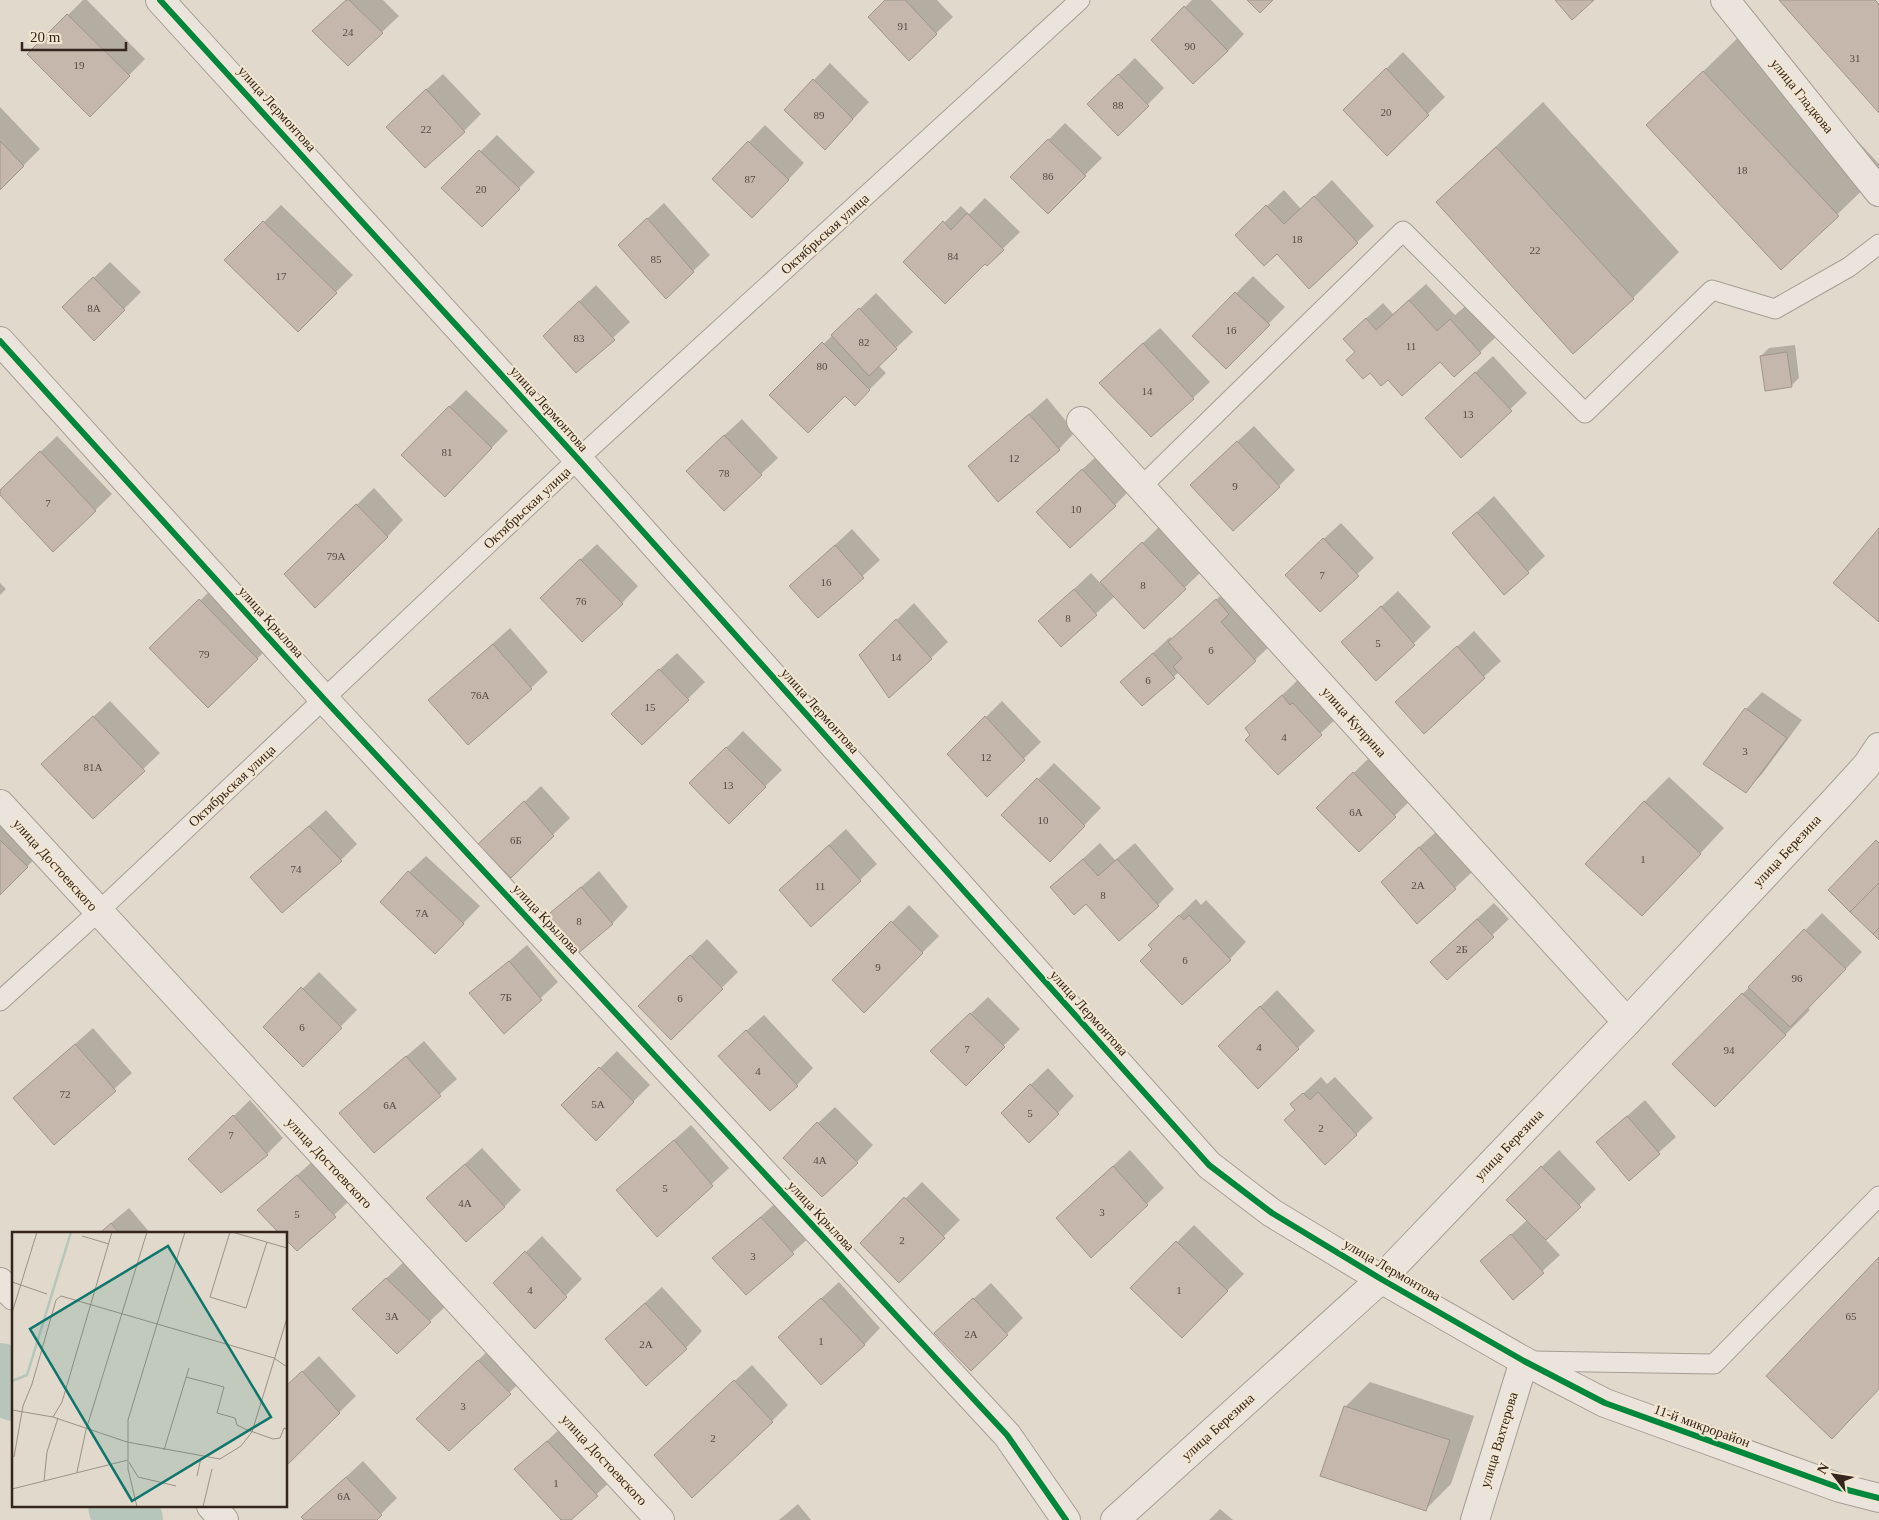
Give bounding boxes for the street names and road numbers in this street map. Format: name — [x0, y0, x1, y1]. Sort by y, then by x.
street label: улица Гладкова — [1767, 56, 1837, 137]
street label: улица Лермонтова — [235, 63, 320, 155]
street label: Октябрьская улица — [778, 190, 873, 277]
street label: улица Лермонтова — [507, 363, 592, 455]
street label: Октябрьская улица — [481, 463, 574, 552]
street label: улица Крылова — [235, 583, 307, 661]
street label: улица Лермонтова — [778, 665, 863, 757]
street label: улица Куприна — [1319, 684, 1390, 761]
street label: Октябрьская улица — [186, 741, 279, 830]
street label: улица Березина — [1750, 812, 1825, 890]
street label: улица Достоевского — [10, 816, 100, 914]
street label: улица Крылова — [510, 881, 583, 958]
street label: улица Лермонтова — [1047, 967, 1132, 1059]
street label: улица Березина — [1471, 1106, 1547, 1183]
street label: улица Достоевского — [283, 1114, 375, 1212]
street label: улица Крылова — [785, 1178, 858, 1255]
street label: улица Лермонтова — [1341, 1236, 1444, 1304]
street label: улица Березина — [1179, 1390, 1258, 1463]
street label: улица Вахтерова — [1477, 1390, 1521, 1490]
street label: 11-й микрорайон — [1652, 1402, 1753, 1451]
street label: улица Достоевского — [558, 1411, 650, 1509]

